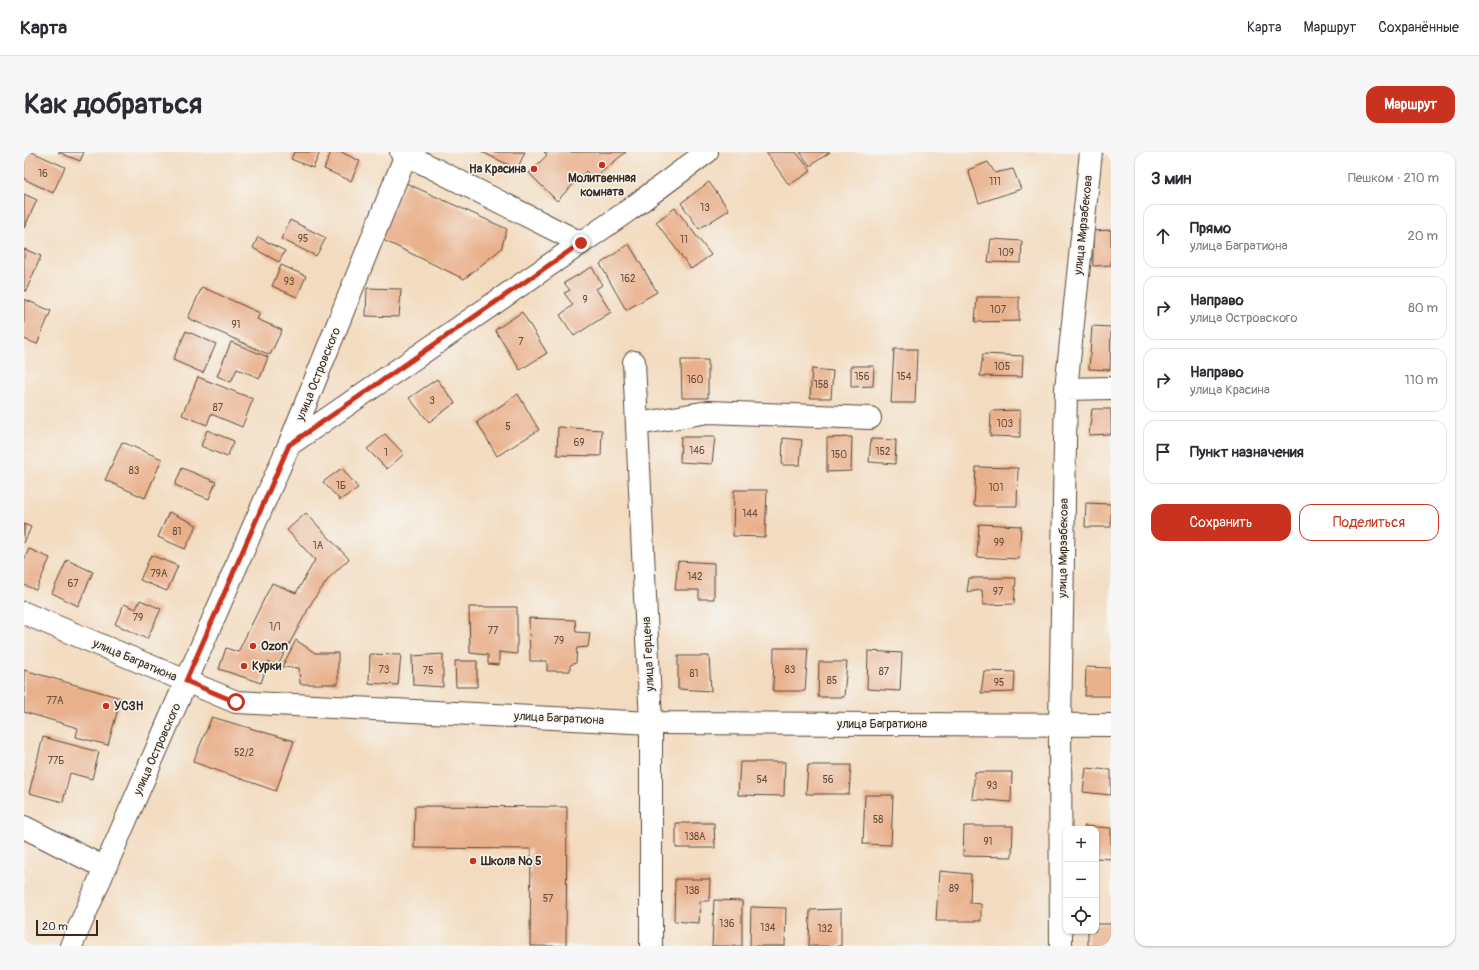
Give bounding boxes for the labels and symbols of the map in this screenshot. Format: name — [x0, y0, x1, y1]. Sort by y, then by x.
marker: Молитвенная комната — [597, 160, 607, 170]
place label: На Красина — [469, 162, 526, 177]
marker: На Красина — [529, 164, 539, 174]
house number: 16 — [38, 168, 48, 180]
place label: Молитвенная комната — [568, 171, 636, 200]
street label: улица Мирзабекова — [1071, 174, 1096, 277]
house number: 111 — [989, 176, 1001, 188]
house number: 13 — [700, 202, 710, 214]
house number: 95 — [298, 233, 308, 245]
route end — [572, 234, 590, 252]
house number: 11 — [680, 234, 688, 246]
house number: 109 — [998, 247, 1014, 259]
house number: 162 — [620, 273, 636, 285]
house number: 93 — [284, 276, 295, 288]
house number: 9 — [582, 294, 588, 306]
house number: 107 — [990, 304, 1007, 316]
house number: 91 — [231, 319, 241, 331]
street label: улица Островского — [293, 325, 344, 424]
house number: 7 — [518, 336, 524, 348]
house number: 105 — [994, 361, 1010, 373]
house number: 156 — [854, 371, 870, 383]
house number: 154 — [896, 371, 912, 383]
house number: 160 — [687, 374, 703, 386]
house number: 158 — [814, 379, 828, 391]
house number: 3 — [429, 395, 435, 407]
house number: 87 — [213, 402, 224, 414]
house number: 103 — [997, 418, 1014, 430]
house number: 5 — [505, 421, 511, 433]
house number: 69 — [574, 437, 584, 449]
house number: 146 — [689, 445, 705, 457]
house number: 152 — [876, 446, 891, 458]
house number: 1 — [384, 447, 388, 459]
house number: 150 — [831, 449, 847, 461]
house number: 83 — [129, 465, 140, 477]
house number: 1Б — [336, 480, 346, 492]
house number: 101 — [989, 482, 1003, 494]
street label: улица Мирзабекова — [1055, 497, 1072, 599]
house number: 144 — [742, 508, 758, 520]
house number: 81 — [173, 526, 182, 538]
house number: 99 — [994, 537, 1004, 549]
house number: 1А — [313, 540, 324, 552]
house number: 79А — [151, 568, 168, 580]
house number: 142 — [687, 571, 703, 583]
house number: 67 — [67, 578, 79, 590]
house number: 97 — [993, 586, 1004, 598]
house number: 79 — [133, 612, 143, 624]
street label: улица Герцена — [639, 616, 658, 693]
house number: 1/1 — [269, 621, 281, 633]
house number: 77 — [488, 625, 499, 637]
house number: 79 — [554, 635, 564, 647]
street label: улица Багратиона — [90, 636, 180, 685]
place label: Ozon — [261, 639, 288, 654]
marker: Ozon — [248, 641, 258, 651]
place label: Курки — [252, 659, 282, 674]
marker: Курки — [239, 661, 249, 671]
house number: 73 — [379, 664, 390, 676]
house number: 83 — [785, 664, 796, 676]
house number: 75 — [423, 665, 433, 677]
house number: 87 — [879, 666, 890, 678]
house number: 81 — [690, 668, 699, 680]
house number: 85 — [827, 675, 837, 687]
house number: 95 — [994, 677, 1004, 689]
route start — [227, 693, 245, 711]
house number: 77А — [46, 695, 64, 707]
place label: УСЗН — [114, 699, 144, 714]
street label: улица Островского — [130, 700, 185, 799]
marker: УСЗН — [101, 701, 111, 711]
street label: улица Багратиона — [513, 709, 605, 728]
street label: улица Багратиона — [836, 717, 927, 732]
house number: 52/2 — [234, 747, 254, 759]
house number: 77Б — [48, 755, 64, 767]
house number: 54 — [756, 774, 768, 786]
house number: 56 — [822, 774, 834, 786]
house number: 93 — [987, 780, 998, 792]
house number: 58 — [873, 814, 883, 826]
house number: 138А — [684, 831, 706, 843]
house number: 91 — [983, 836, 993, 848]
place label: Школа № 5 — [480, 854, 542, 869]
marker: Школа № 5 — [468, 856, 478, 866]
house number: 89 — [949, 883, 959, 895]
house number: 138 — [685, 885, 699, 897]
house number: 57 — [543, 893, 554, 905]
scale bar — [36, 918, 98, 937]
house number: 136 — [719, 918, 735, 930]
house number: 134 — [760, 922, 776, 934]
house number: 132 — [817, 923, 833, 935]

